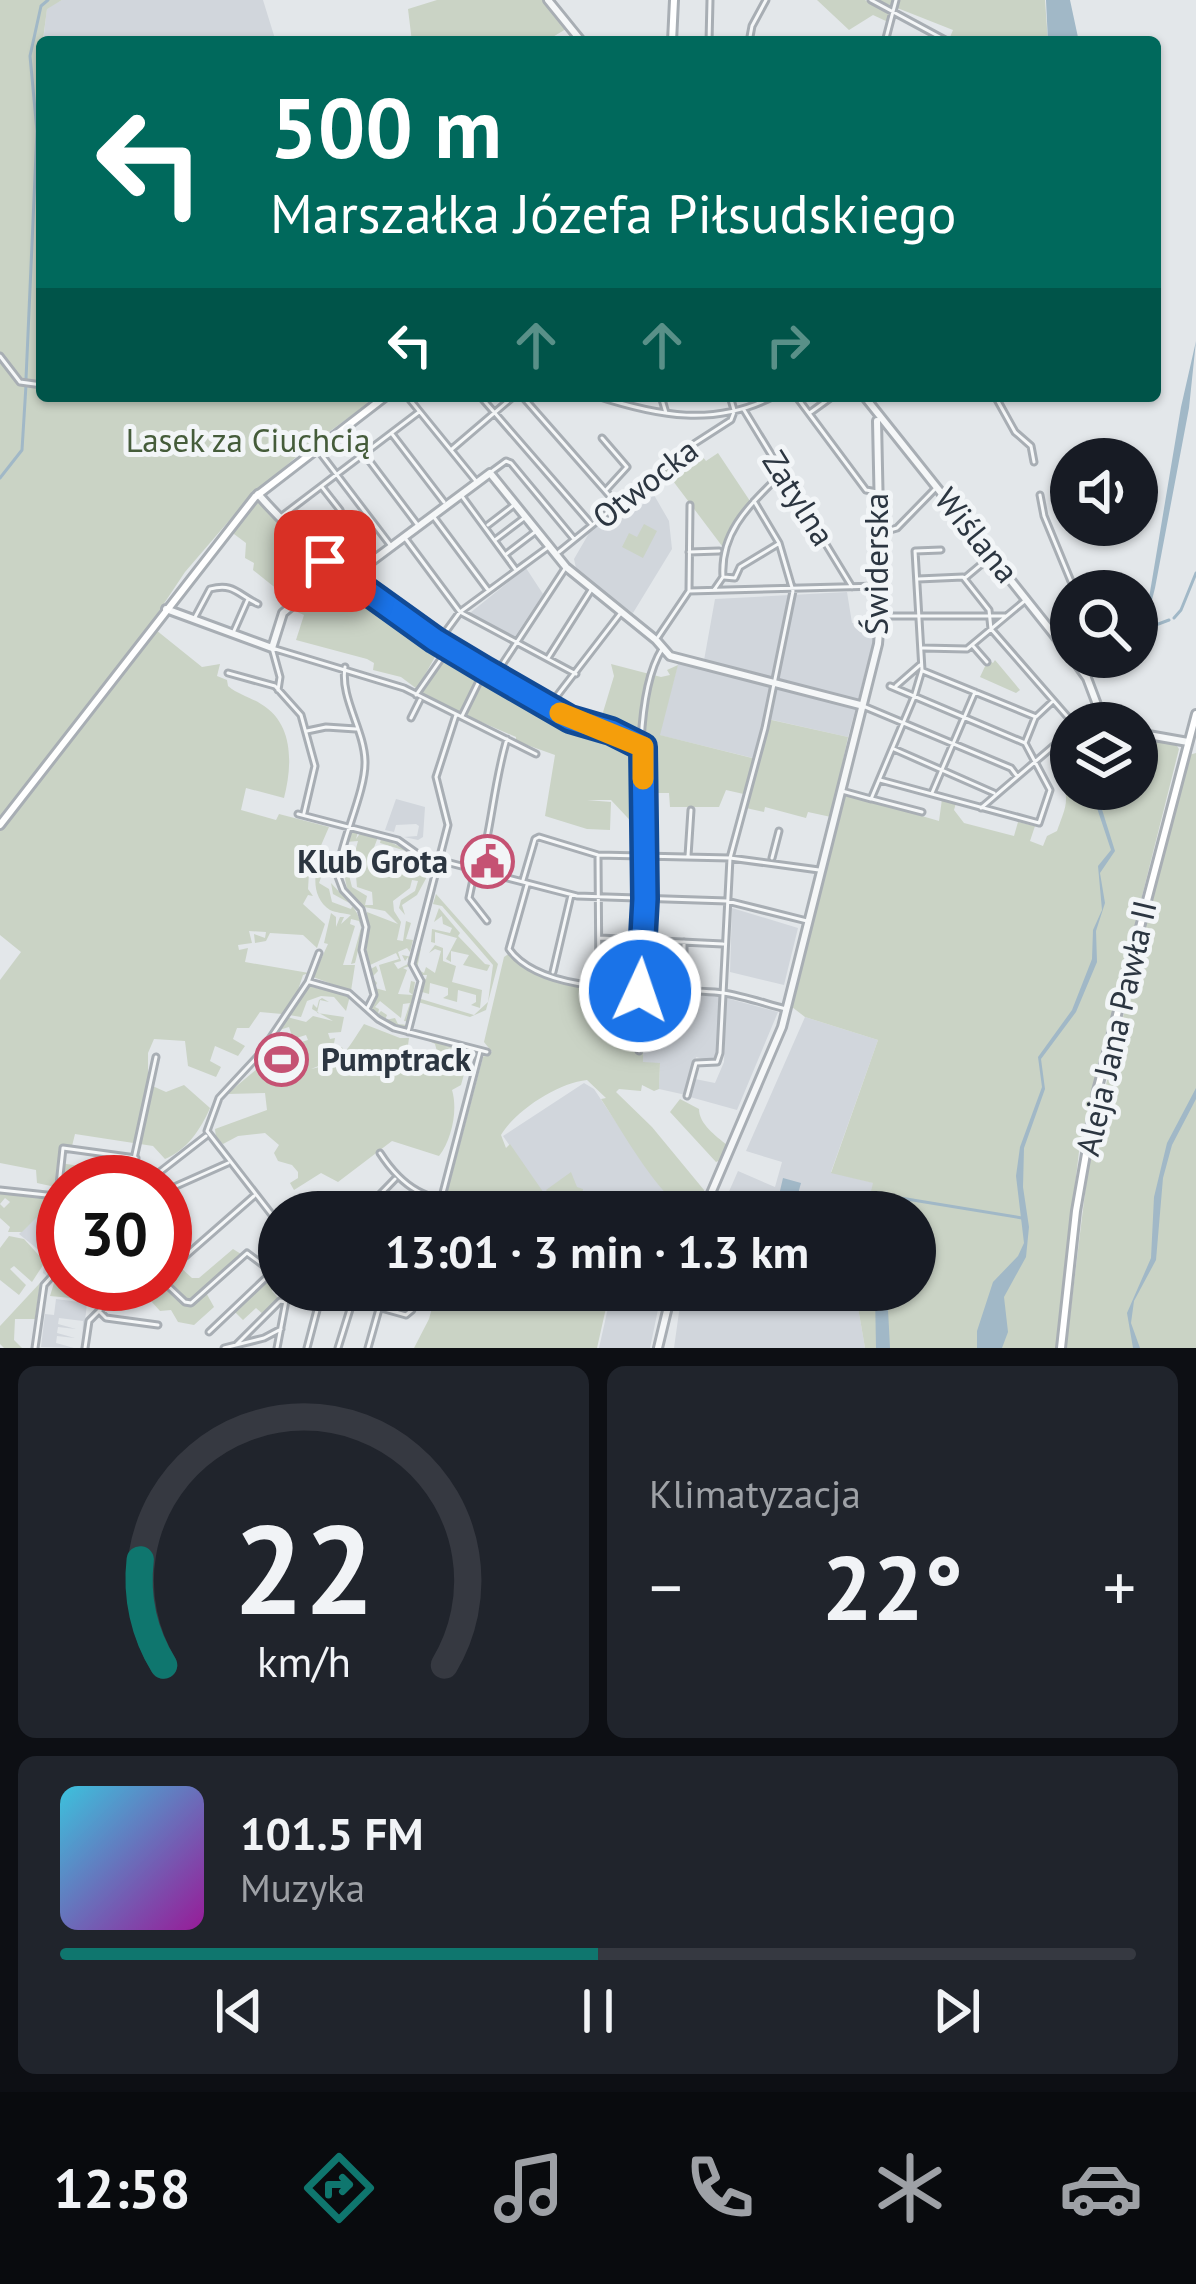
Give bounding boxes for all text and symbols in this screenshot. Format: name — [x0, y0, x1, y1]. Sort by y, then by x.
text: 500 m — [270, 72, 502, 181]
icon: left — [72, 84, 228, 240]
text: Marszałka Józefa Piłsudskiego — [270, 178, 956, 248]
icon: left — [377, 312, 443, 378]
icon: ahead — [503, 312, 569, 378]
icon: ahead — [629, 312, 695, 378]
icon: right — [755, 312, 821, 378]
park label: Lasek za Ciuchcią — [126, 418, 370, 461]
street label: Otwocka — [583, 428, 706, 537]
map controls — [1050, 438, 1158, 810]
button: sound — [1050, 438, 1158, 546]
street label: Zatylna — [754, 442, 845, 553]
street label: Wiślana — [926, 478, 1029, 591]
street label: Świderska — [854, 493, 897, 635]
pin — [274, 510, 376, 612]
icon: arrive — [292, 528, 358, 594]
button: search — [1050, 570, 1158, 678]
button: layers — [1050, 702, 1158, 810]
public building icon: Klub Grota — [459, 833, 515, 889]
place label: Klub Grota — [297, 839, 448, 882]
street label: Aleja Jana Pawła II — [1065, 896, 1166, 1160]
position arrow — [577, 928, 703, 1054]
sports icon: Pumptrack — [254, 1031, 310, 1087]
place label: Pumptrack — [321, 1037, 472, 1080]
speed limit sign: 30 — [36, 1155, 192, 1311]
text: 13:01 · 3 min · 1.3 km — [385, 1222, 809, 1280]
text: Klimatyzacja — [649, 1468, 861, 1519]
text: 22 — [233, 1487, 374, 1648]
text: 22° — [822, 1528, 963, 1645]
text: − — [649, 1544, 682, 1629]
text: + — [1103, 1544, 1136, 1629]
text: km/h — [256, 1633, 351, 1689]
text: 101.5 FM — [240, 1804, 423, 1862]
text: Muzyka — [240, 1862, 365, 1913]
icon: previous — [206, 1978, 272, 2044]
icon: pause — [565, 1978, 631, 2044]
icon: next — [924, 1978, 990, 2044]
icon: directions — [297, 2146, 381, 2230]
icon: music — [487, 2146, 571, 2230]
icon: phone — [678, 2146, 762, 2230]
icon: climate — [868, 2146, 952, 2230]
icon: car — [1059, 2146, 1143, 2230]
text: 12:58 — [53, 2153, 190, 2223]

